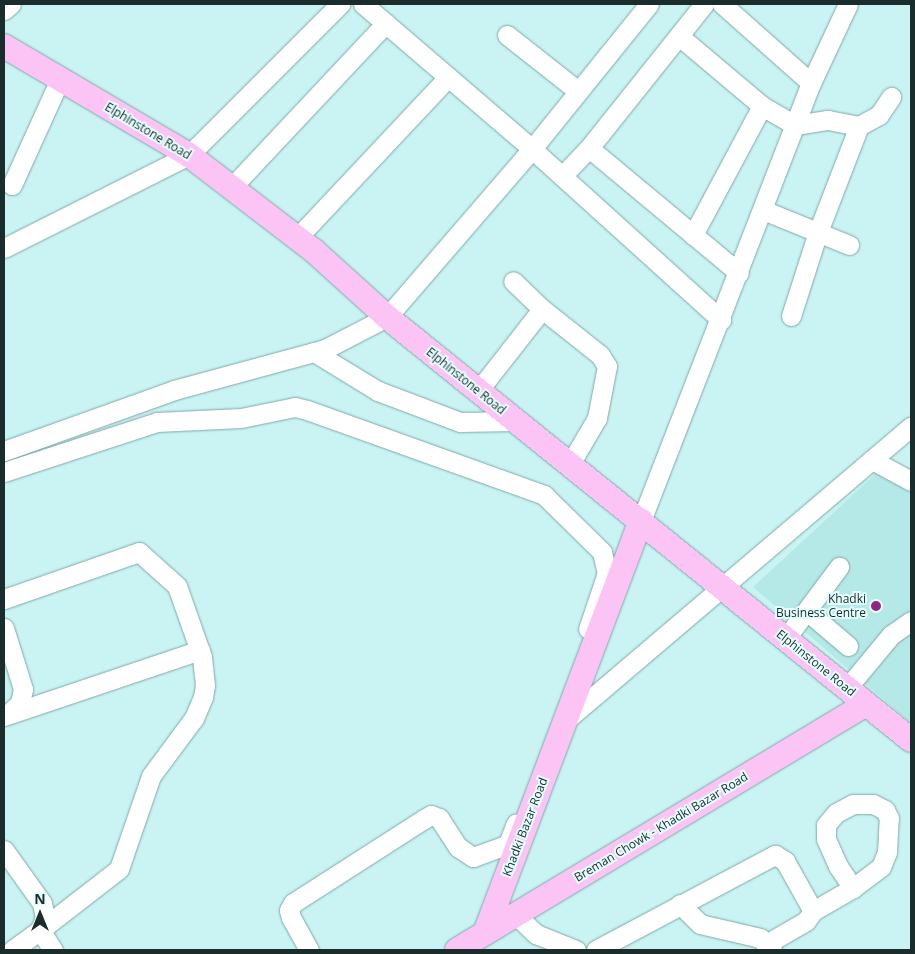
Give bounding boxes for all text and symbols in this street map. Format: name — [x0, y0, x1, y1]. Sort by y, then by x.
street label: Elphinstone Road — [102, 100, 194, 162]
street label: Elphinstone Road — [423, 345, 509, 417]
place label: Khadki Business Centre — [776, 592, 866, 620]
marker: Khadki Business Centre — [870, 600, 882, 612]
street label: Elphinstone Road — [773, 627, 859, 699]
street label: Breman Chowk - Khadki Bazar Road — [572, 769, 750, 885]
street label: Khadki Bazar Road — [500, 776, 550, 878]
north arrow — [15, 889, 65, 939]
text: N — [34, 889, 46, 908]

